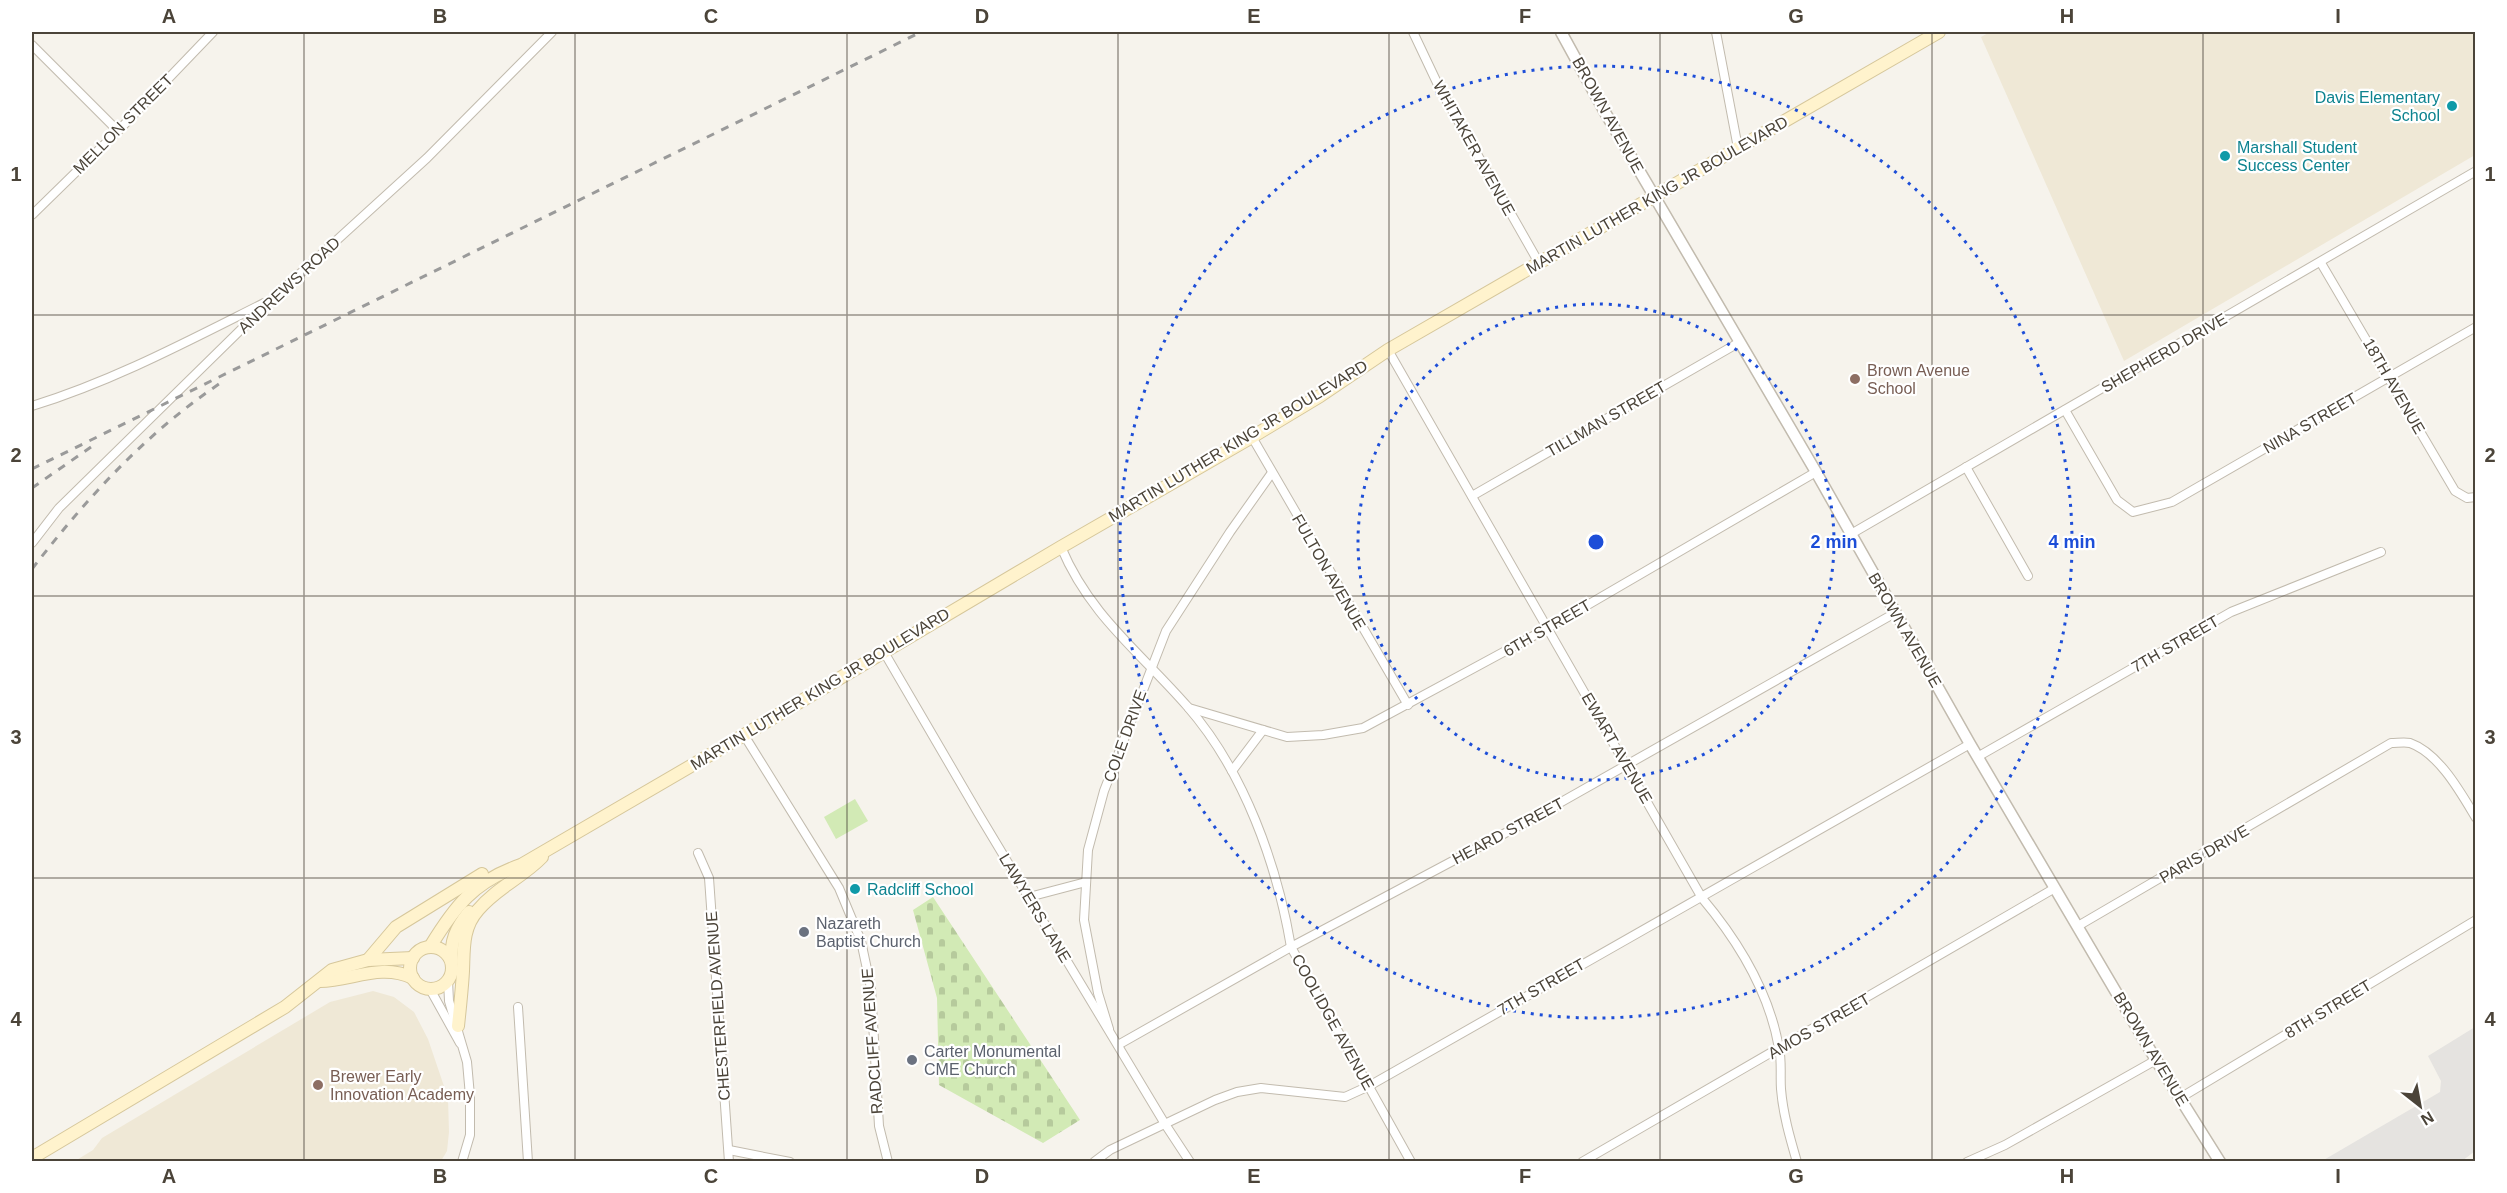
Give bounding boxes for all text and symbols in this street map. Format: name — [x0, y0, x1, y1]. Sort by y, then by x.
text: A — [162, 5, 176, 27]
text: B — [433, 5, 447, 27]
text: C — [704, 5, 718, 27]
text: D — [975, 5, 989, 27]
text: E — [1247, 5, 1261, 27]
text: F — [1519, 5, 1531, 27]
text: G — [1788, 5, 1804, 27]
text: H — [2060, 5, 2074, 27]
text: I — [2335, 5, 2341, 27]
street label: BROWN AVENUE — [1569, 54, 1647, 176]
street label: MELLON STREET — [70, 71, 176, 177]
street label: WHITAKER AVENUE — [1430, 78, 1518, 218]
place label: Davis Elementary School — [2315, 89, 2440, 124]
marker: Davis Elementary School — [2445, 99, 2459, 113]
street label: MARTIN LUTHER KING JR BOULEVARD — [1523, 113, 1791, 277]
place label: Marshall Student Success Center — [2237, 139, 2358, 174]
marker: Marshall Student Success Center — [2218, 149, 2232, 163]
text: 1 — [10, 163, 22, 185]
text: 1 — [2484, 163, 2496, 185]
street label: ANDREWS ROAD — [235, 234, 343, 336]
street label: SHEPHERD DRIVE — [2098, 310, 2230, 396]
street label: 18TH AVENUE — [2360, 335, 2428, 437]
street label: MARTIN LUTHER KING JR BOULEVARD — [1105, 357, 1371, 525]
place label: Brown Avenue School — [1867, 362, 1970, 397]
marker: Brown Avenue School — [1848, 372, 1862, 386]
street label: TILLMAN STREET — [1543, 378, 1669, 460]
street label: NINA STREET — [2260, 389, 2360, 457]
text: 2 — [10, 444, 22, 466]
text: 2 — [2484, 444, 2496, 466]
street label: FULTON AVENUE — [1289, 511, 1369, 633]
centre of rings — [1586, 532, 1606, 552]
text: 2 min — [1810, 532, 1858, 552]
text: 4 min — [2048, 532, 2096, 552]
street label: BROWN AVENUE — [1865, 570, 1945, 690]
street label: 6TH STREET — [1500, 596, 1594, 660]
street label: MARTIN LUTHER KING JR BOULEVARD — [687, 605, 953, 773]
street label: 7TH STREET — [2128, 612, 2222, 676]
street label: COLE DRIVE — [1100, 688, 1150, 784]
street label: EWART AVENUE — [1578, 690, 1656, 806]
text: 3 — [10, 726, 22, 748]
text: 3 — [2484, 726, 2496, 748]
street label: HEARD STREET — [1449, 794, 1567, 868]
street label: PARIS DRIVE — [2156, 822, 2252, 886]
street label: LAWYERS LANE — [996, 851, 1074, 965]
place label: Radcliff School — [867, 881, 973, 898]
marker: Radcliff School — [848, 882, 862, 896]
street label: CHESTERFIELD AVENUE — [703, 911, 733, 1101]
place label: Nazareth Baptist Church — [816, 915, 921, 950]
marker: Nazareth Baptist Church — [797, 925, 811, 939]
street label: COOLIDGE AVENUE — [1289, 951, 1377, 1093]
street label: 7TH STREET — [1494, 955, 1588, 1019]
street label: RADCLIFF AVENUE — [858, 967, 886, 1115]
street label: 8TH STREET — [2282, 976, 2374, 1041]
street label: BROWN AVENUE — [2110, 989, 2192, 1109]
street label: AMOS STREET — [1765, 990, 1873, 1062]
text: 4 — [10, 1008, 22, 1030]
text: 4 — [2484, 1008, 2496, 1030]
place label: Carter Monumental CME Church — [924, 1043, 1061, 1078]
marker: Carter Monumental CME Church — [905, 1053, 919, 1067]
place label: Brewer Early Innovation Academy — [330, 1068, 474, 1103]
north arrow — [2390, 1076, 2450, 1136]
marker: Brewer Early Innovation Academy — [311, 1078, 325, 1092]
text: N — [2418, 1108, 2437, 1129]
text: A — [162, 1165, 176, 1187]
text: B — [433, 1165, 447, 1187]
text: C — [704, 1165, 718, 1187]
text: D — [975, 1165, 989, 1187]
text: E — [1247, 1165, 1261, 1187]
text: F — [1519, 1165, 1531, 1187]
text: G — [1788, 1165, 1804, 1187]
text: H — [2060, 1165, 2074, 1187]
text: I — [2335, 1165, 2341, 1187]

